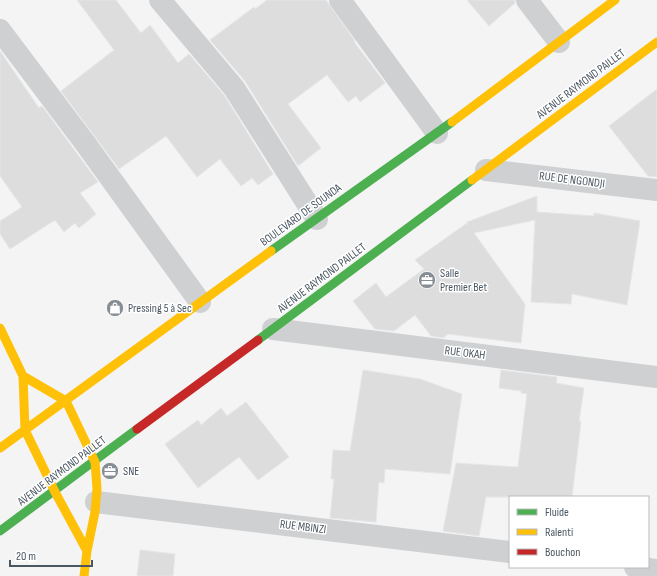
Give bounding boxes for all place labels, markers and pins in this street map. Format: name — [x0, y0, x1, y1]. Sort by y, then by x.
place label: Salle Premier Bet — [440, 266, 487, 295]
office icon: Salle Premier Bet — [417, 270, 437, 290]
shop icon: Pressing 5 à Sec — [105, 298, 125, 318]
place label: Pressing 5 à Sec — [128, 301, 192, 316]
office icon: SNE — [100, 461, 120, 481]
place label: SNE — [123, 464, 139, 479]

